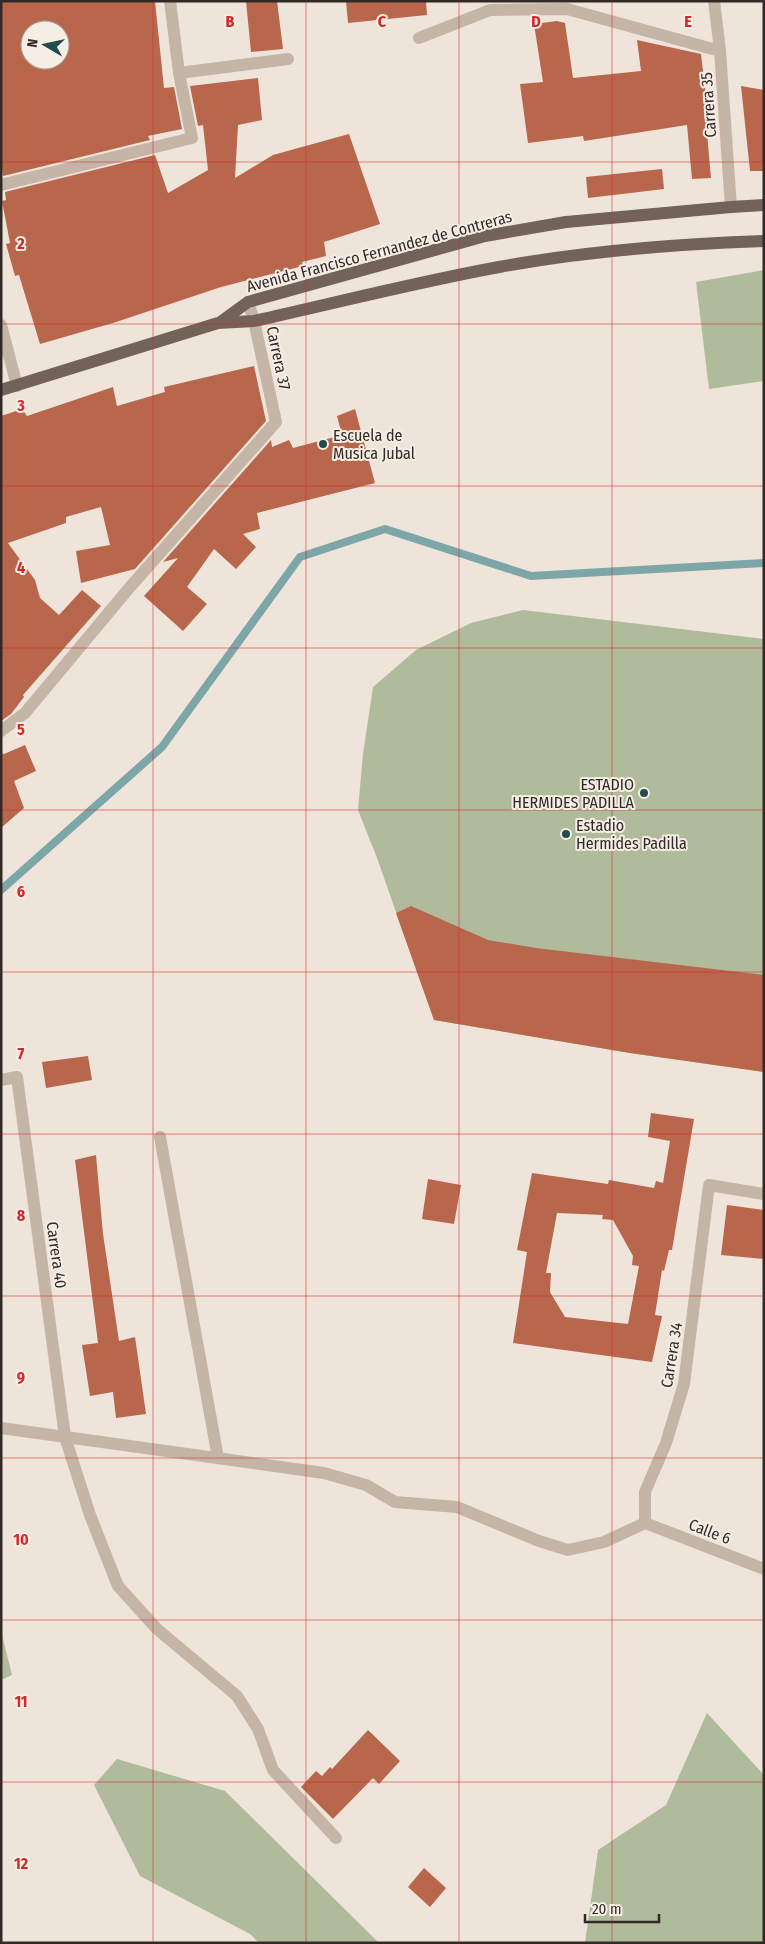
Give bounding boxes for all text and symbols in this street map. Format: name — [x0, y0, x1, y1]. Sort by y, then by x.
text: B — [226, 12, 235, 31]
text: C — [378, 12, 387, 31]
text: D — [531, 12, 541, 31]
text: E — [684, 12, 692, 31]
north arrow — [20, 20, 70, 70]
text: N — [24, 38, 42, 49]
street label: Carrera 35 — [697, 72, 720, 138]
street label: Avenida Francisco Fernandez de Contreras — [244, 207, 514, 296]
text: 2 — [16, 234, 25, 253]
street label: Carrera 37 — [262, 324, 295, 392]
text: 3 — [16, 396, 25, 415]
place label: Escuela de Musica Jubal — [333, 426, 415, 463]
marker: Escuela de Musica Jubal — [317, 438, 329, 450]
text: 4 — [17, 558, 25, 577]
text: 5 — [17, 720, 25, 739]
place label: ESTADIO HERMIDES PADILLA — [512, 775, 635, 812]
marker: ESTADIO HERMIDES PADILLA — [638, 787, 650, 799]
place label: Estadio Hermides Padilla — [576, 816, 687, 853]
marker: Estadio Hermides Padilla — [560, 828, 572, 840]
text: 6 — [17, 882, 25, 901]
text: 7 — [18, 1044, 25, 1063]
text: 8 — [17, 1206, 26, 1225]
street label: Carrera 40 — [42, 1220, 71, 1290]
street label: Carrera 34 — [657, 1321, 686, 1389]
text: 9 — [17, 1368, 25, 1387]
street label: Calle 6 — [686, 1515, 734, 1548]
text: 10 — [13, 1530, 29, 1549]
text: 11 — [14, 1692, 28, 1711]
text: 12 — [14, 1854, 29, 1873]
scale bar — [585, 1892, 659, 1924]
text: 20 m — [592, 1900, 622, 1918]

